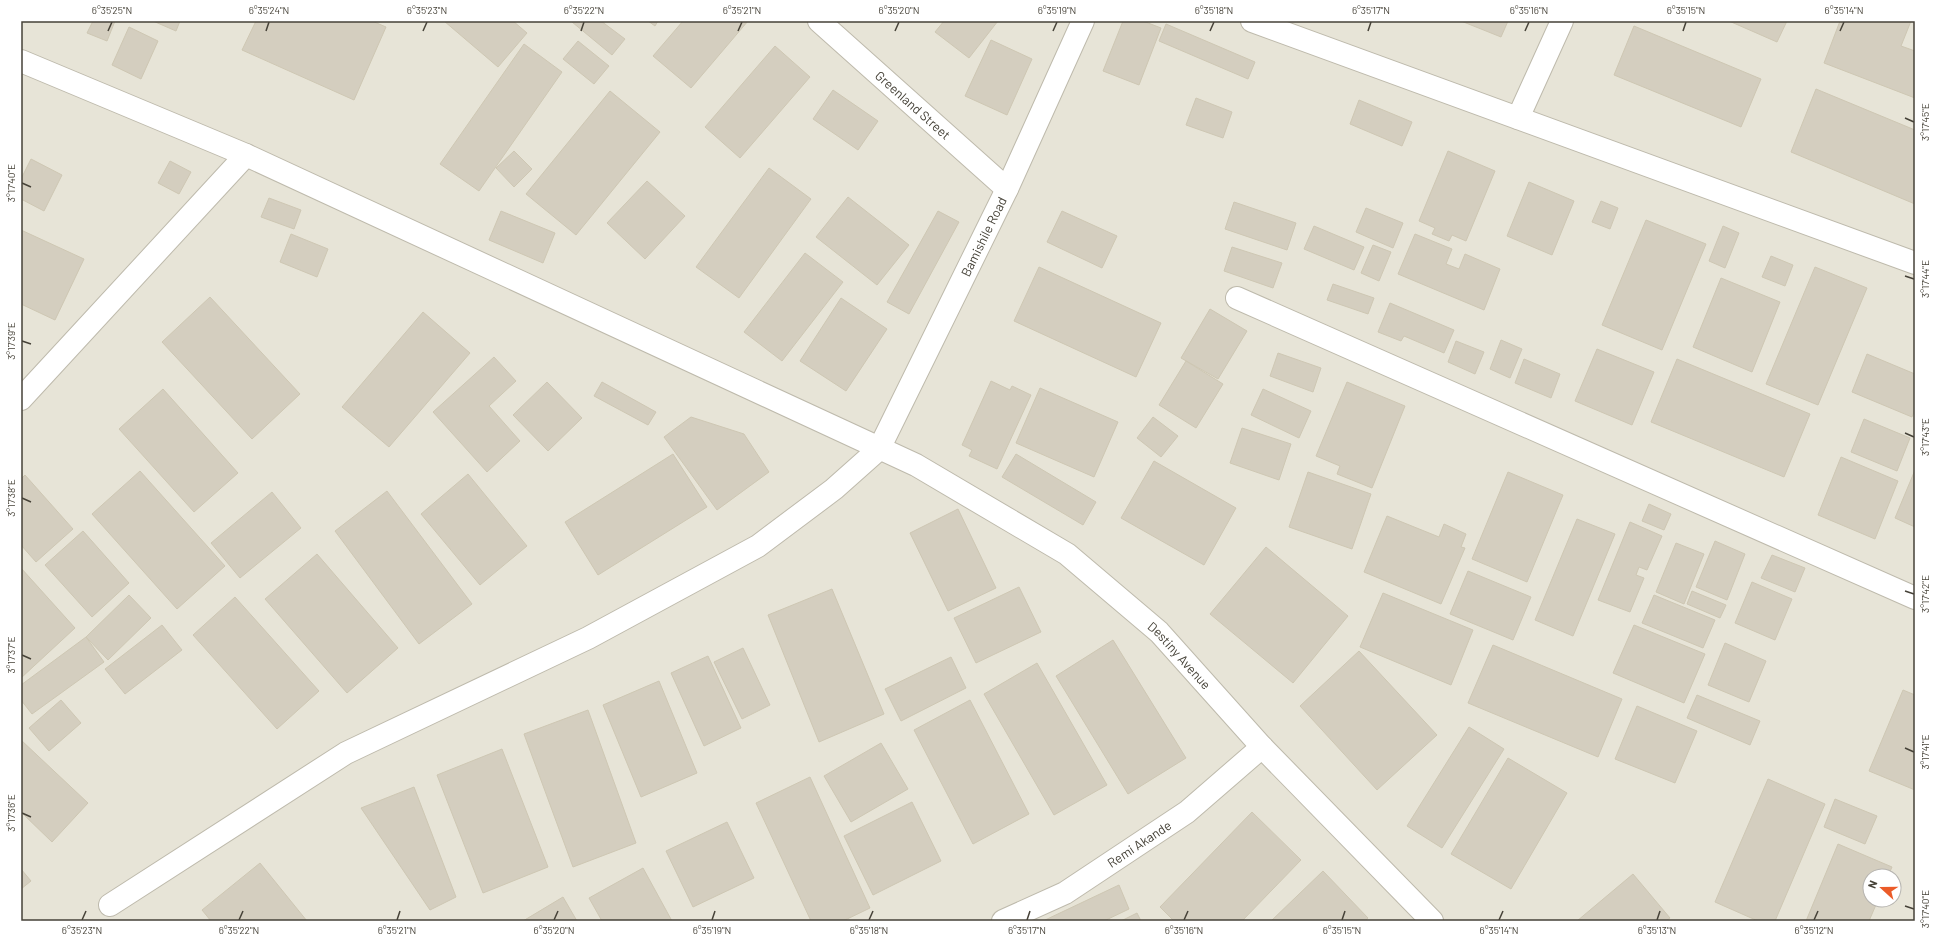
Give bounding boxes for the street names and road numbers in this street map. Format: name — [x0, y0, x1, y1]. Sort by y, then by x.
street label: Greenland Street — [872, 67, 954, 143]
street label: Bamishile Road — [957, 194, 1010, 279]
street label: Destiny Avenue — [1145, 618, 1214, 693]
street label: Remi Akande — [1104, 817, 1174, 871]

